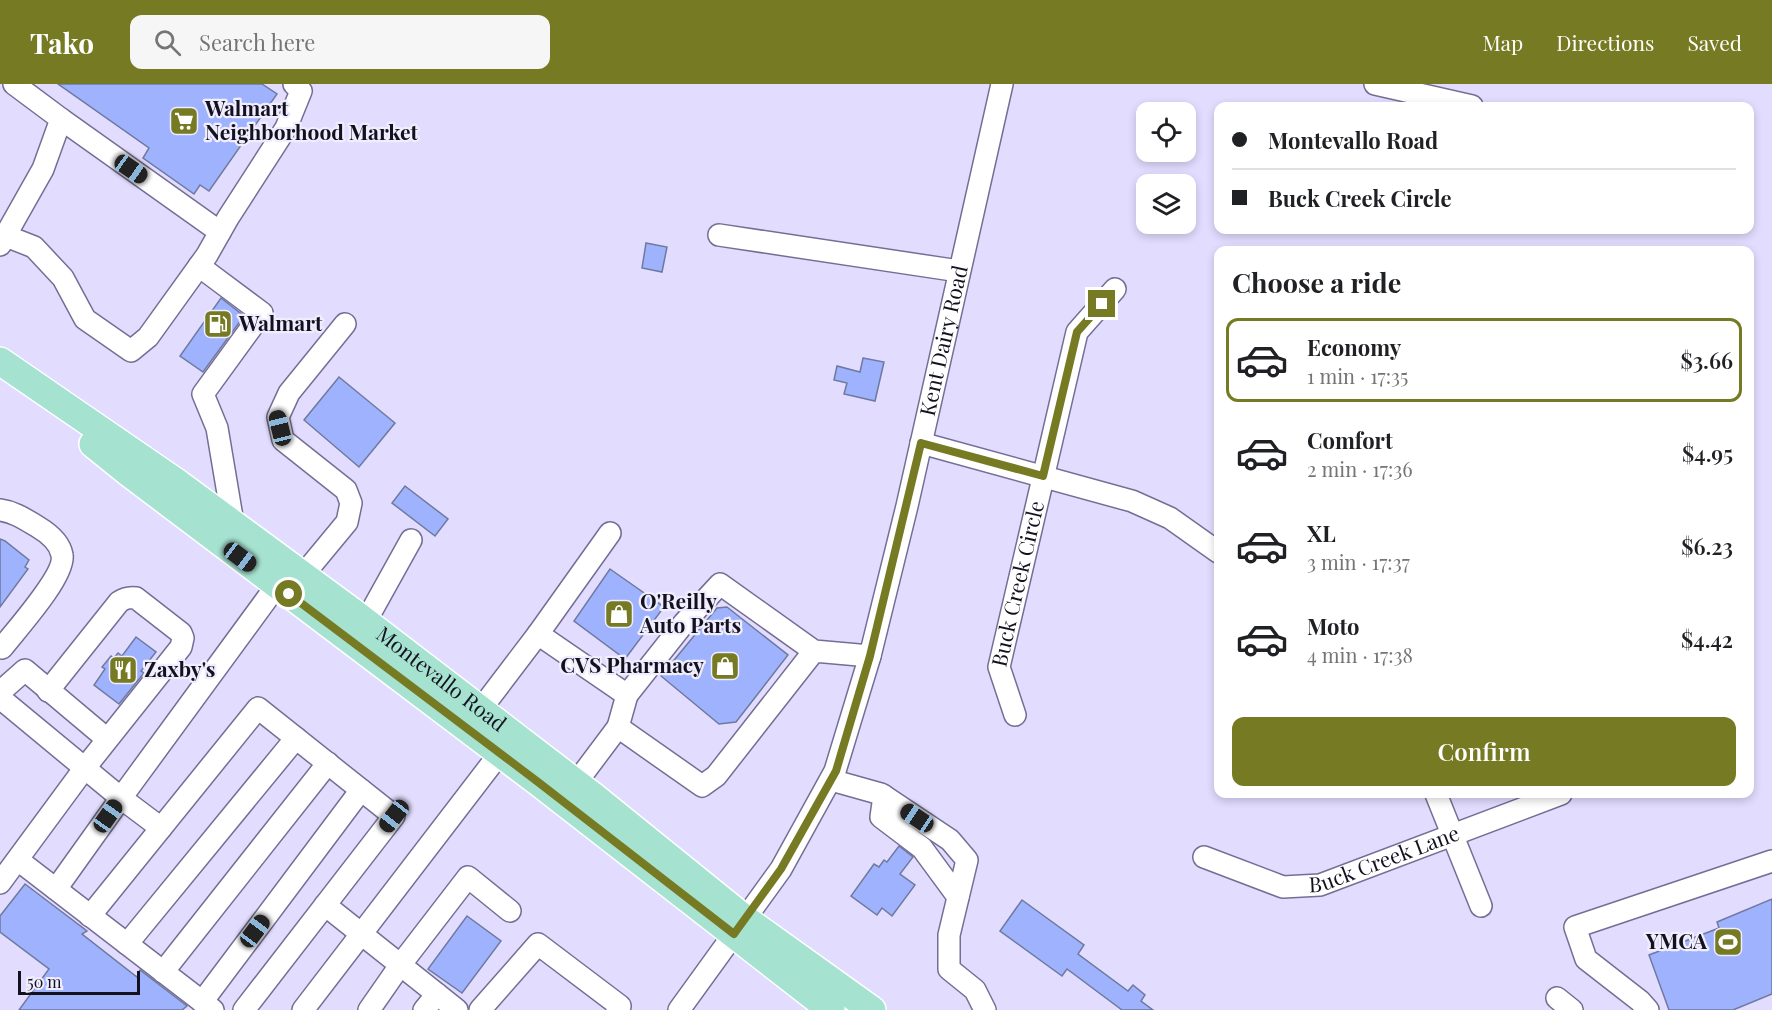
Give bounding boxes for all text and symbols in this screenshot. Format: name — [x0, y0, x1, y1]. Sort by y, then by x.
search box — [130, 15, 550, 69]
text: Tako — [30, 24, 94, 61]
icon: search — [151, 26, 184, 59]
text: Search here — [199, 27, 315, 57]
text: Map — [1482, 28, 1523, 56]
text: Directions — [1556, 28, 1654, 56]
text: Saved — [1687, 28, 1742, 56]
place label: Walmart Neighborhood Market — [204, 93, 419, 145]
map controls — [1136, 102, 1196, 234]
button: locate — [1136, 102, 1196, 162]
supermarket icon: Walmart Neighborhood Market — [168, 105, 200, 137]
text: Montevallo Road — [1268, 125, 1438, 155]
car — [111, 151, 151, 187]
button: layers — [1136, 174, 1196, 234]
text: Buck Creek Circle — [1268, 183, 1452, 213]
street label: Kent Dairy Road — [912, 262, 973, 418]
text: Choose a ride — [1232, 264, 1401, 300]
route end — [1088, 290, 1115, 317]
fuel station icon: Walmart — [202, 308, 234, 340]
place label: Walmart — [238, 308, 323, 336]
text: Economy — [1307, 332, 1401, 362]
icon: car — [1235, 333, 1289, 387]
text: $3.66 — [1681, 345, 1733, 375]
text: 1 min · 17:35 — [1307, 362, 1408, 389]
car — [267, 408, 293, 448]
text: Comfort — [1307, 425, 1393, 455]
icon: car — [1235, 426, 1289, 480]
text: $4.95 — [1682, 438, 1733, 468]
text: 2 min · 17:36 — [1307, 455, 1413, 482]
street label: Buck Creek Circle — [984, 498, 1049, 669]
text: XL — [1307, 518, 1336, 548]
icon: car — [1235, 519, 1289, 573]
text: $6.23 — [1681, 531, 1733, 561]
car — [220, 539, 260, 575]
text: 3 min · 17:37 — [1307, 548, 1410, 575]
route start — [275, 580, 302, 607]
place label: O'Reilly Auto Parts — [639, 586, 741, 638]
shop icon: O'Reilly Auto Parts — [603, 598, 635, 630]
text: Moto — [1307, 611, 1360, 641]
icon: car — [1235, 612, 1289, 666]
street label: Montevallo Road — [371, 619, 513, 737]
text: $4.42 — [1681, 624, 1733, 654]
text: 4 min · 17:38 — [1307, 641, 1413, 668]
place label: CVS Pharmacy — [560, 650, 704, 678]
shop icon: CVS Pharmacy — [709, 650, 741, 682]
restaurant icon: Zaxby's — [107, 654, 139, 686]
place label: Zaxby's — [144, 654, 216, 682]
button: Confirm — [1232, 717, 1736, 786]
car — [90, 796, 126, 836]
car — [376, 796, 412, 836]
car — [897, 800, 937, 836]
street label: Buck Creek Lane — [1308, 818, 1463, 898]
car — [237, 911, 273, 951]
place label: YMCA — [1645, 926, 1708, 954]
sports icon: YMCA — [1712, 926, 1744, 958]
scale bar — [18, 968, 140, 996]
text: 50 m — [27, 971, 61, 992]

